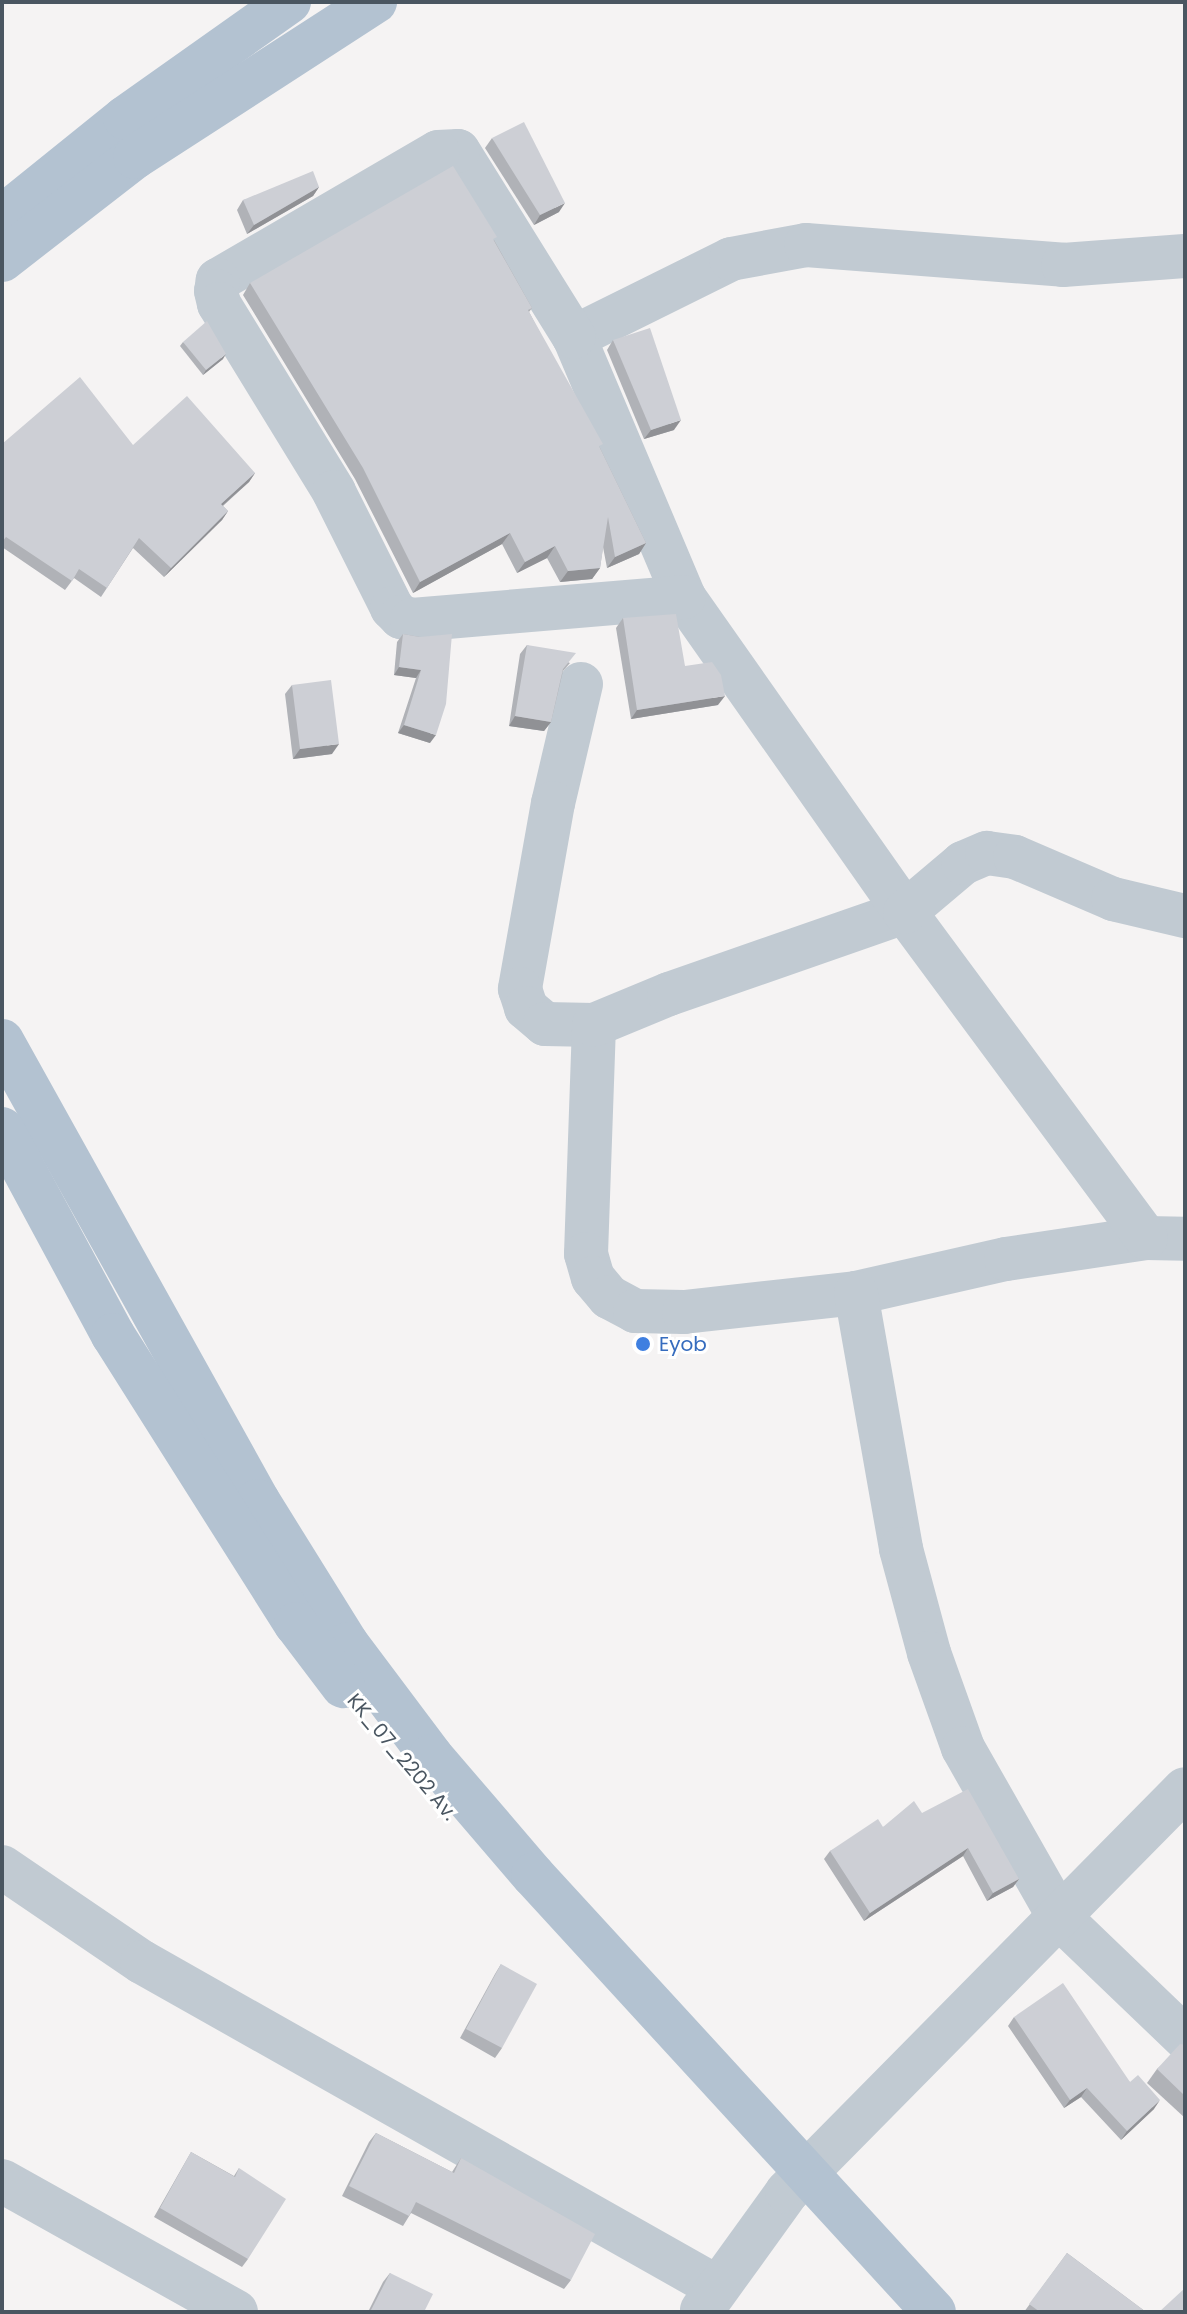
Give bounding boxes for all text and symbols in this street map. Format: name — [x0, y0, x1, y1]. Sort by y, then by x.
place label: Eyob — [659, 1332, 707, 1356]
marker: Eyob — [634, 1335, 652, 1353]
street label: KK_07_2202 Av. — [342, 1689, 462, 1825]

